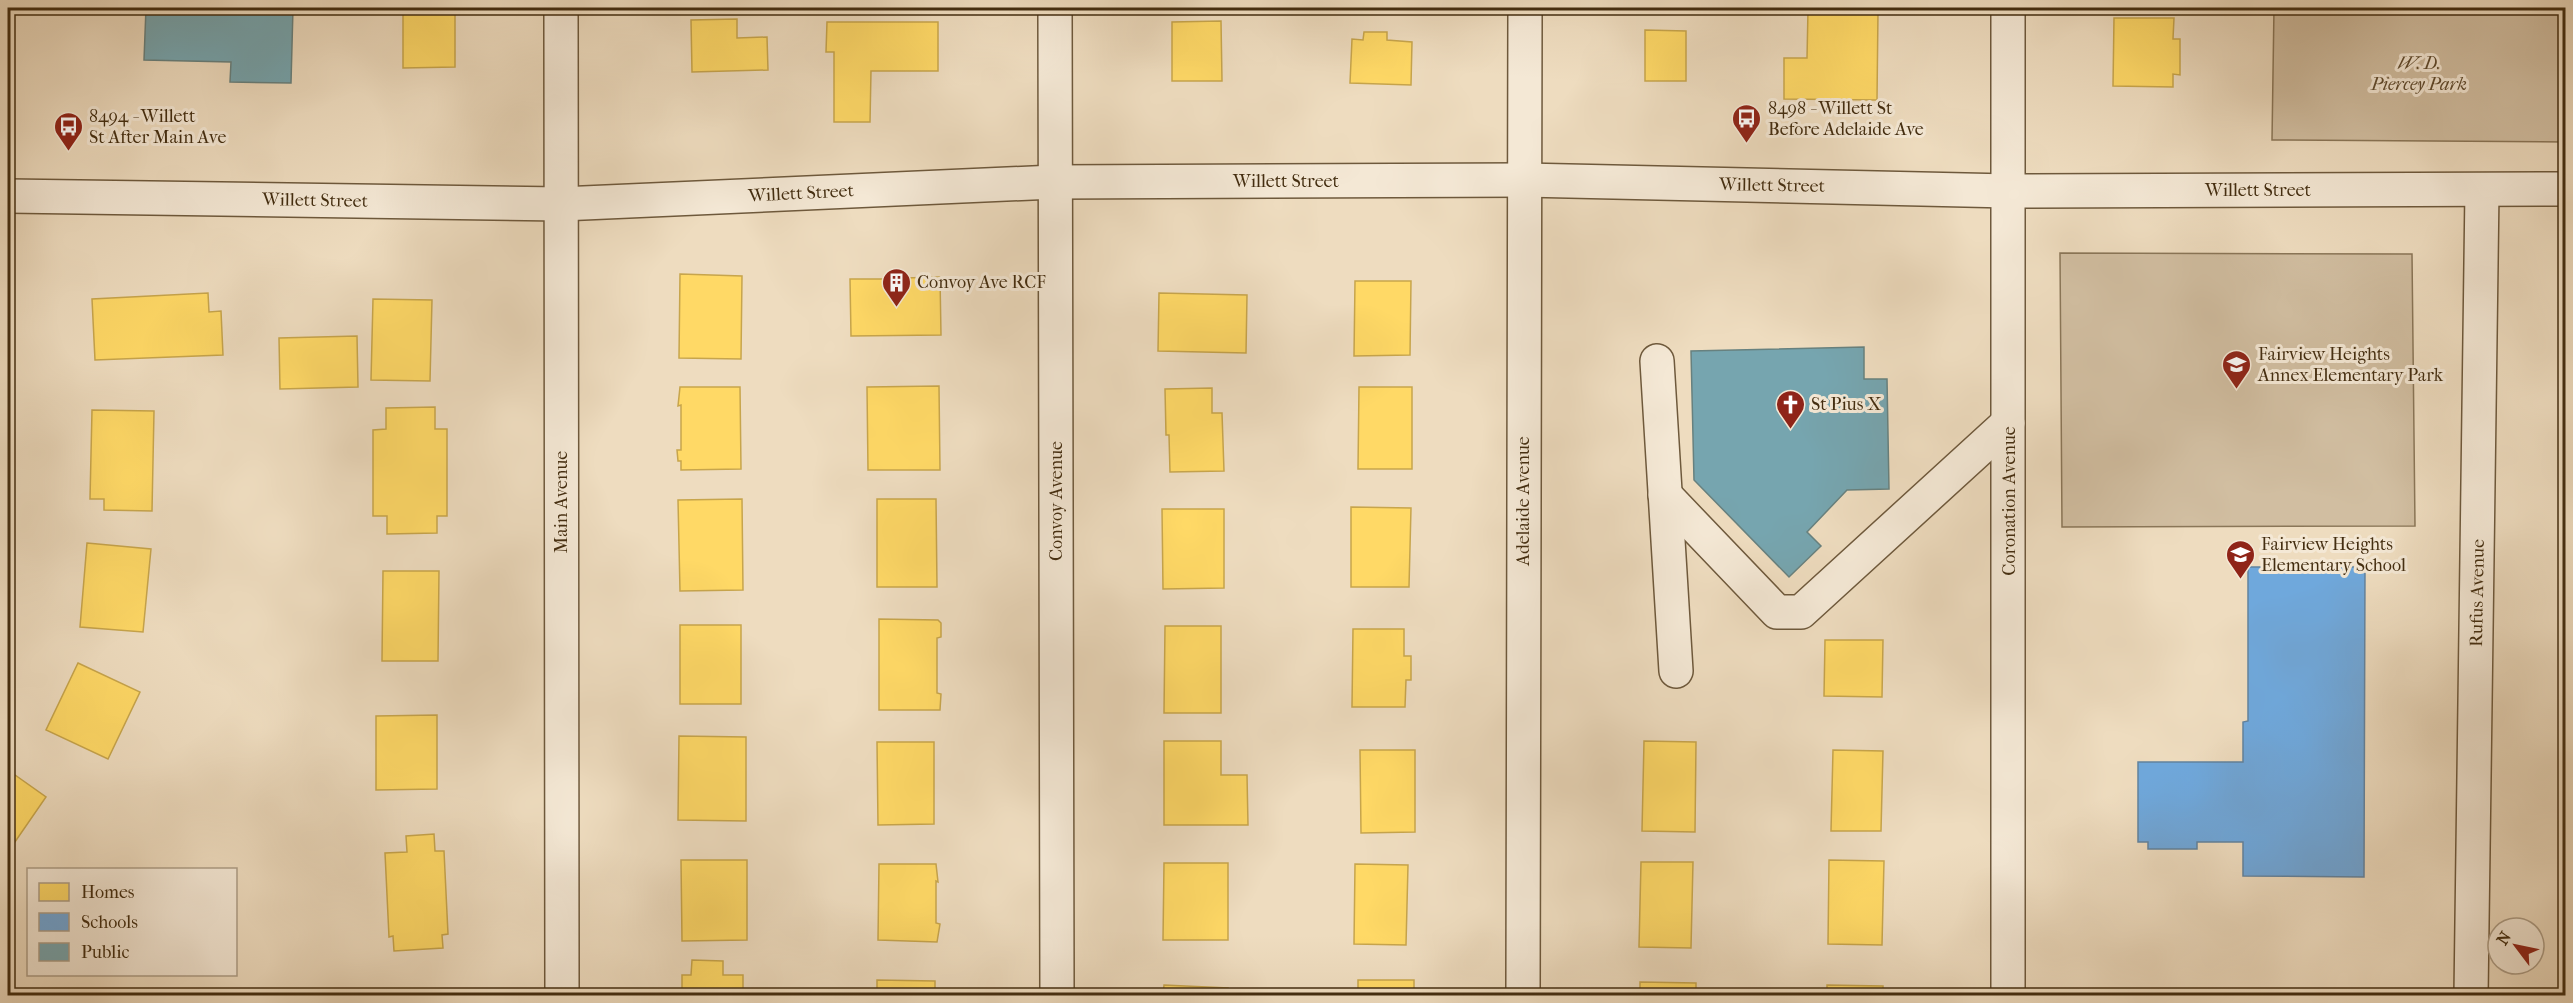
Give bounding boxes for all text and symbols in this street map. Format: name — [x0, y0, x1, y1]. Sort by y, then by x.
park label: W. D. Piercey Park — [2370, 53, 2467, 95]
place label: 8498 - Willett St Before Adelaide Ave — [1768, 98, 1924, 140]
bus stop icon: 8498 - Willett St Before Adelaide Ave — [1731, 102, 1763, 144]
place label: 8494 - Willett St After Main Ave — [89, 106, 226, 148]
bus stop icon: 8494 - Willett St After Main Ave — [52, 110, 84, 152]
street label: Willett Street — [1232, 171, 1339, 192]
street label: Willett Street — [1718, 174, 1826, 197]
street label: Willett Street — [747, 180, 855, 207]
street label: Willett Street — [2204, 180, 2311, 201]
street label: Willett Street — [261, 189, 369, 212]
building icon: Convoy Ave RCF — [880, 266, 912, 308]
place label: Convoy Ave RCF — [917, 272, 1046, 293]
place label: Fairview Heights Annex Elementary Park — [2257, 344, 2444, 386]
school or university icon: Fairview Heights Annex Elementary Park — [2221, 348, 2253, 390]
church icon: St Pius X — [1774, 388, 1806, 430]
place label: St Pius X — [1811, 394, 1881, 415]
street label: Coronation Avenue — [1999, 426, 2020, 576]
street label: Adelaide Avenue — [1513, 436, 1534, 567]
street label: Convoy Avenue — [1046, 441, 1067, 561]
street label: Main Avenue — [551, 451, 572, 553]
place label: Fairview Heights Elementary School — [2261, 534, 2406, 576]
school or university icon: Fairview Heights Elementary School — [2224, 538, 2256, 580]
street label: Rufus Avenue — [2466, 539, 2489, 647]
legend — [27, 868, 237, 976]
text: Homes — [81, 882, 135, 903]
text: Schools — [81, 912, 138, 933]
north arrow — [2486, 916, 2546, 976]
text: N — [2492, 927, 2515, 948]
text: Public — [81, 942, 129, 963]

